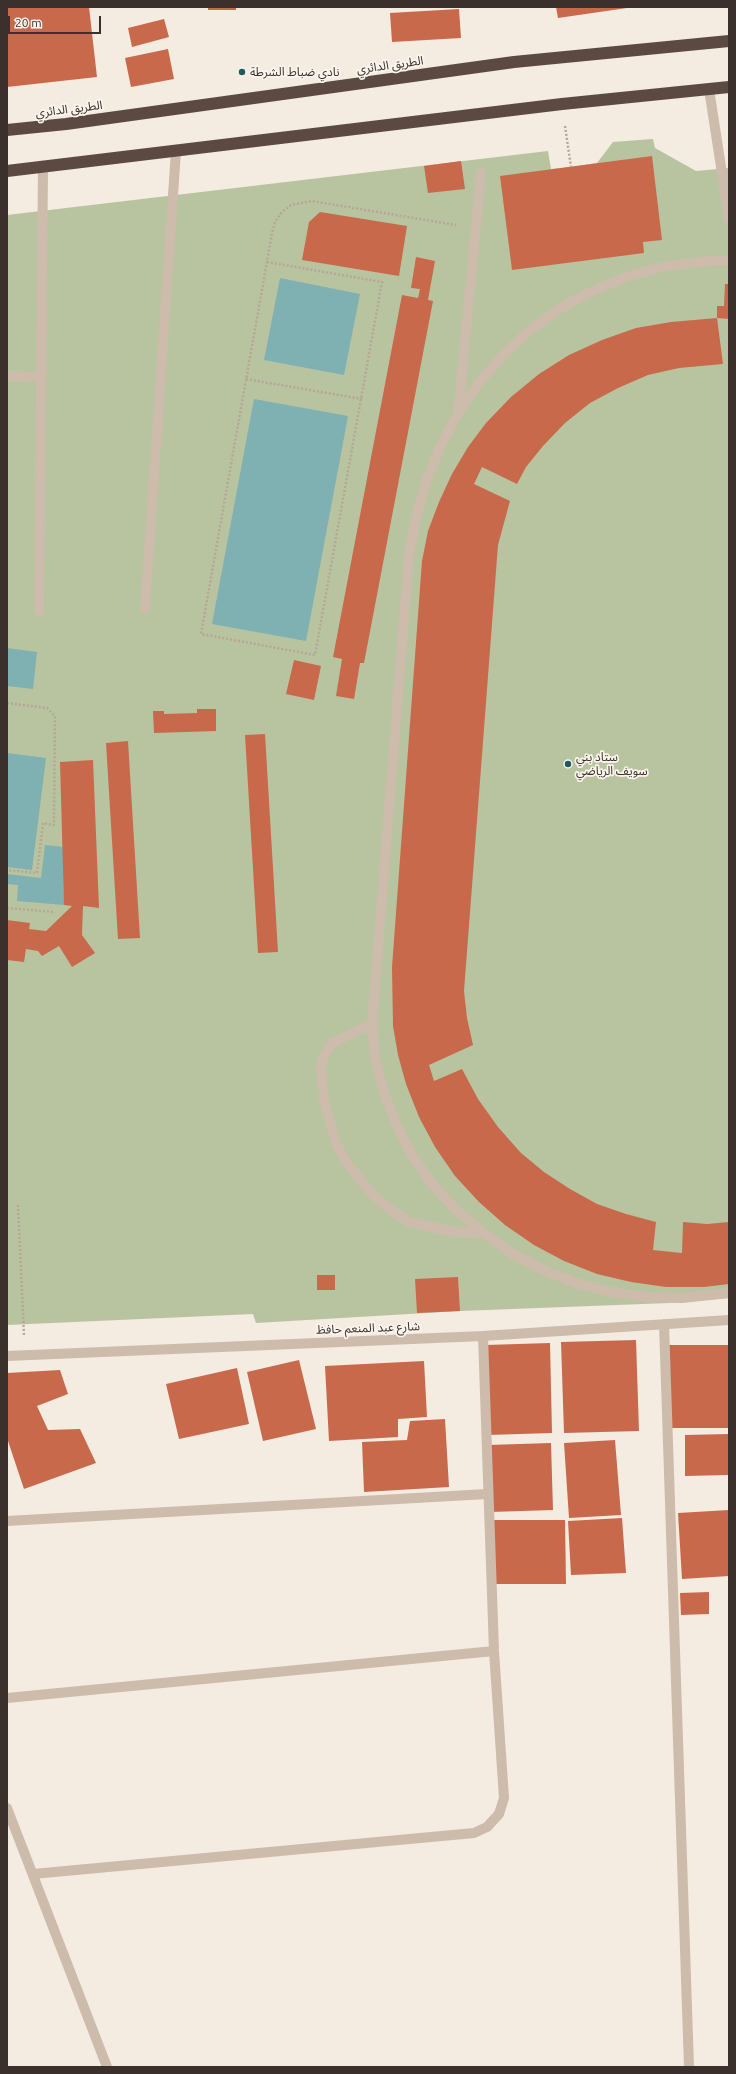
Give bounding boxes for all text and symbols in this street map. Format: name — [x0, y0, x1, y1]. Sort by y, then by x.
scale bar — [10, 8, 103, 34]
text: 20 m — [15, 16, 42, 29]
street label: الطريق الدائري — [356, 53, 424, 77]
place label: نادي ضباط الشرطة — [250, 65, 339, 79]
marker: نادي ضباط الشرطة — [237, 67, 247, 77]
street label: الطريق الدائري — [35, 98, 103, 120]
place label: ستاد بني سويف الرياضي — [576, 750, 648, 778]
marker: ستاد بني سويف الرياضي — [563, 759, 573, 769]
street label: شارع عبد المنعم حافظ — [316, 1319, 420, 1337]

